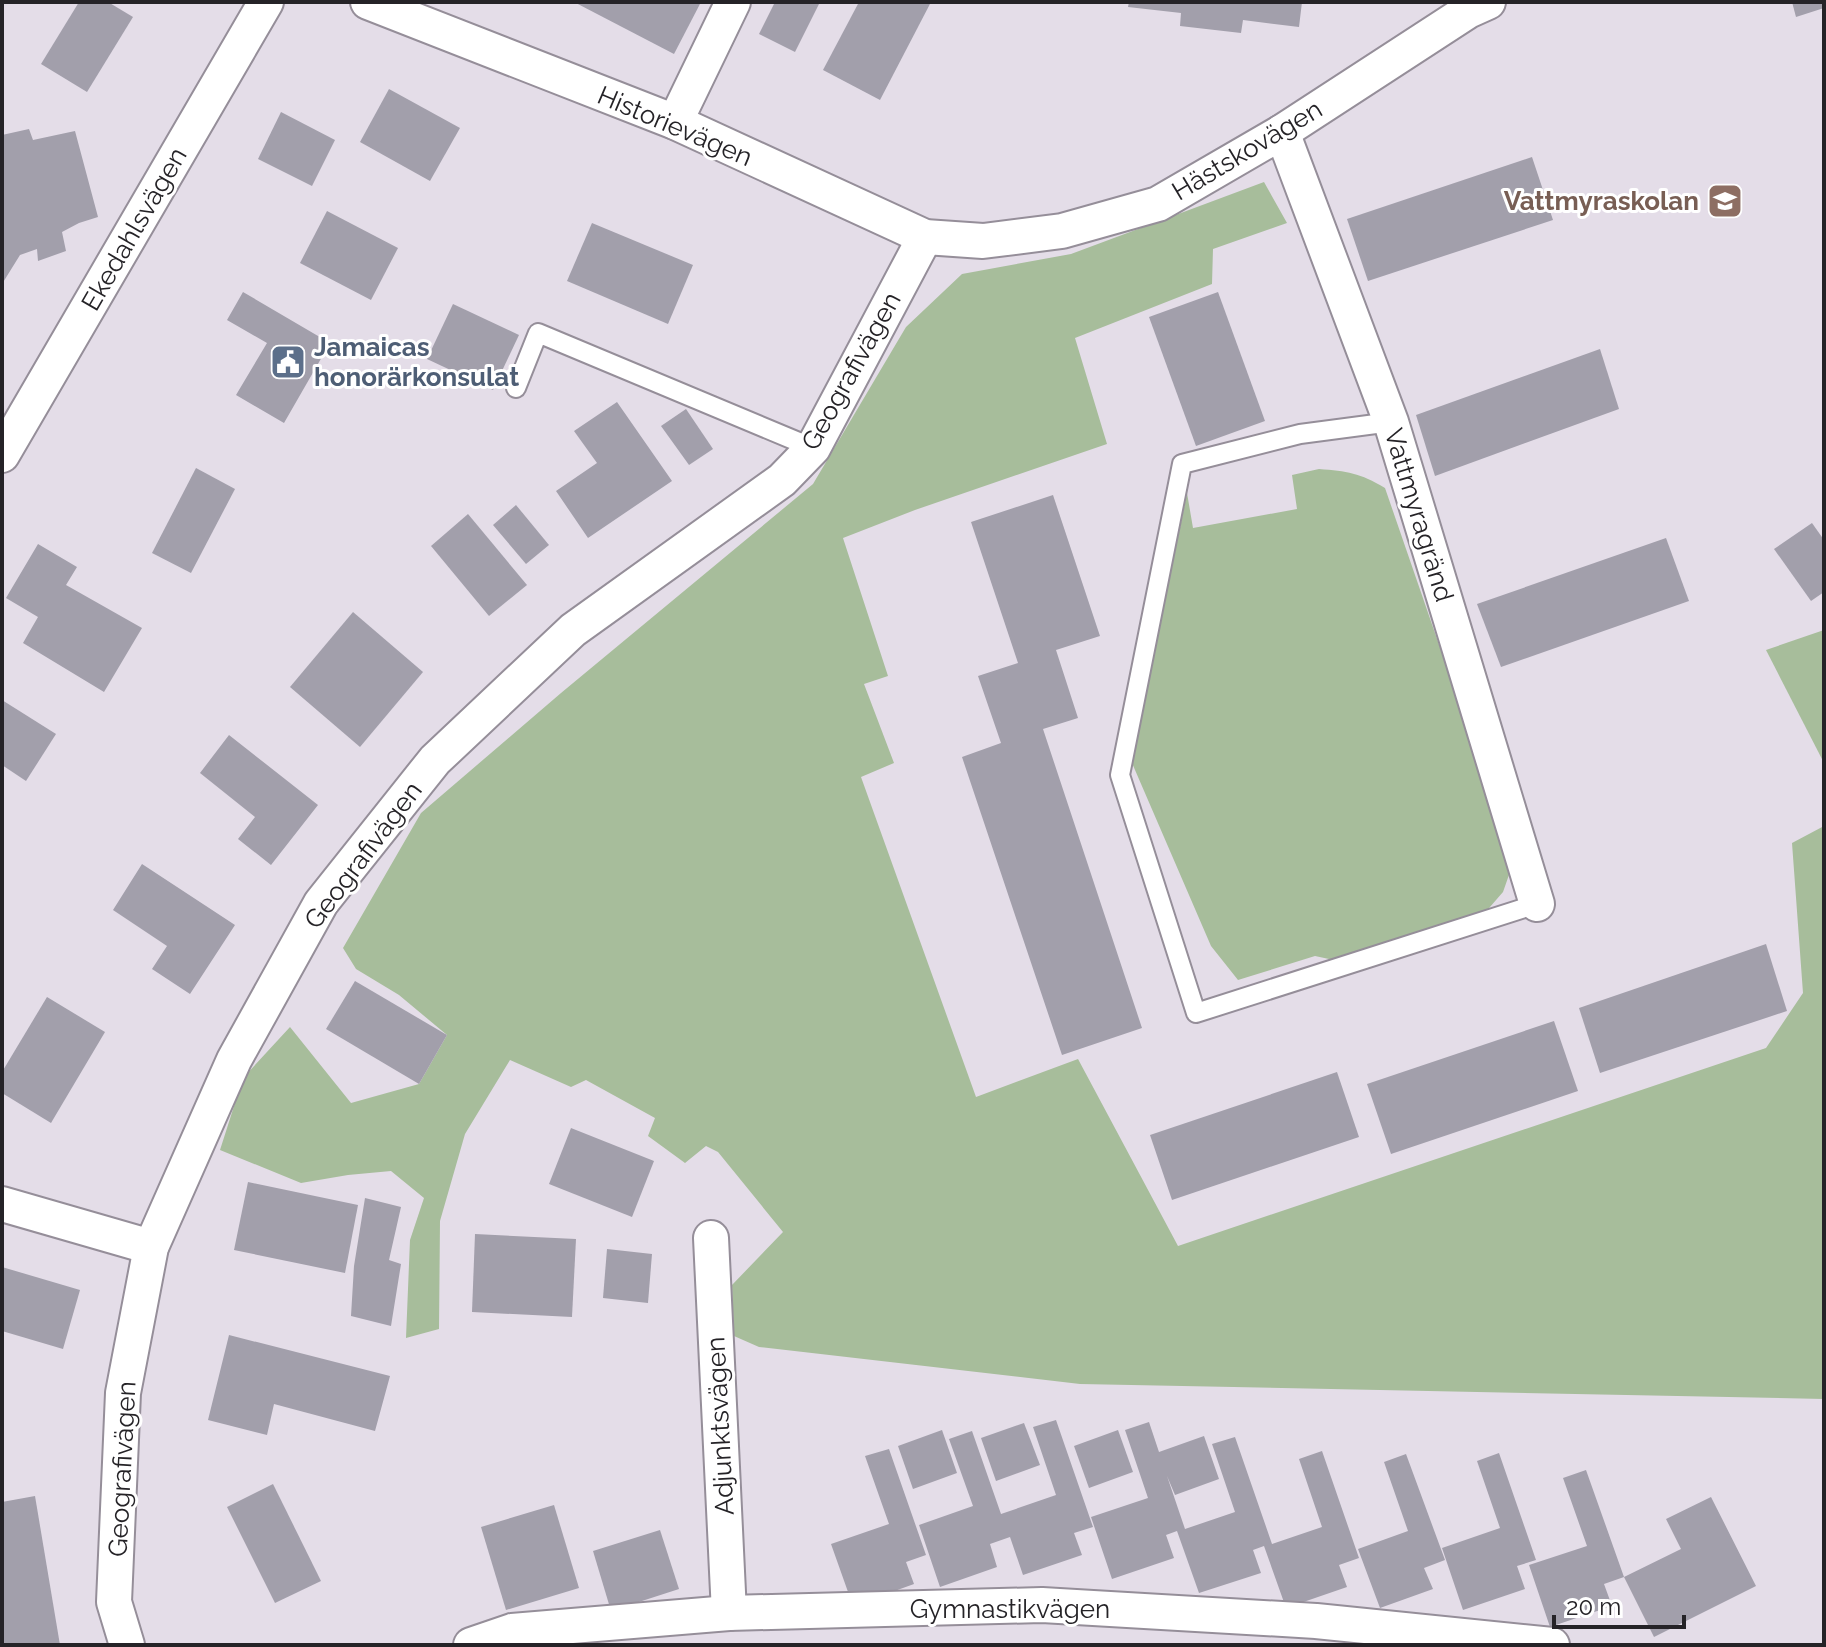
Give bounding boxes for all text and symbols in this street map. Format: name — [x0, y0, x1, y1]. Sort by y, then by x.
street label: Historievägen — [593, 80, 757, 172]
street label: Hästskovägen — [1167, 94, 1327, 206]
street label: Ekedahlsvägen — [75, 142, 193, 316]
school or university icon: Vattmyraskolan — [1706, 182, 1744, 220]
place label: Vattmyraskolan — [1504, 186, 1699, 216]
street label: Geografivägen — [795, 287, 907, 455]
place label: Jamaicas honorärkonsulat — [314, 332, 519, 392]
public building icon: Jamaicas honorärkonsulat — [269, 343, 307, 381]
street label: Vattmyragränd — [1378, 425, 1460, 605]
street label: Geografivägen — [298, 776, 428, 934]
street label: Adjunktsvägen — [700, 1336, 740, 1516]
street label: Geografivägen — [102, 1380, 142, 1558]
scale bar — [1554, 1579, 1684, 1629]
text: 20 m — [1566, 1592, 1621, 1621]
street label: Gymnastikvägen — [910, 1594, 1110, 1624]

